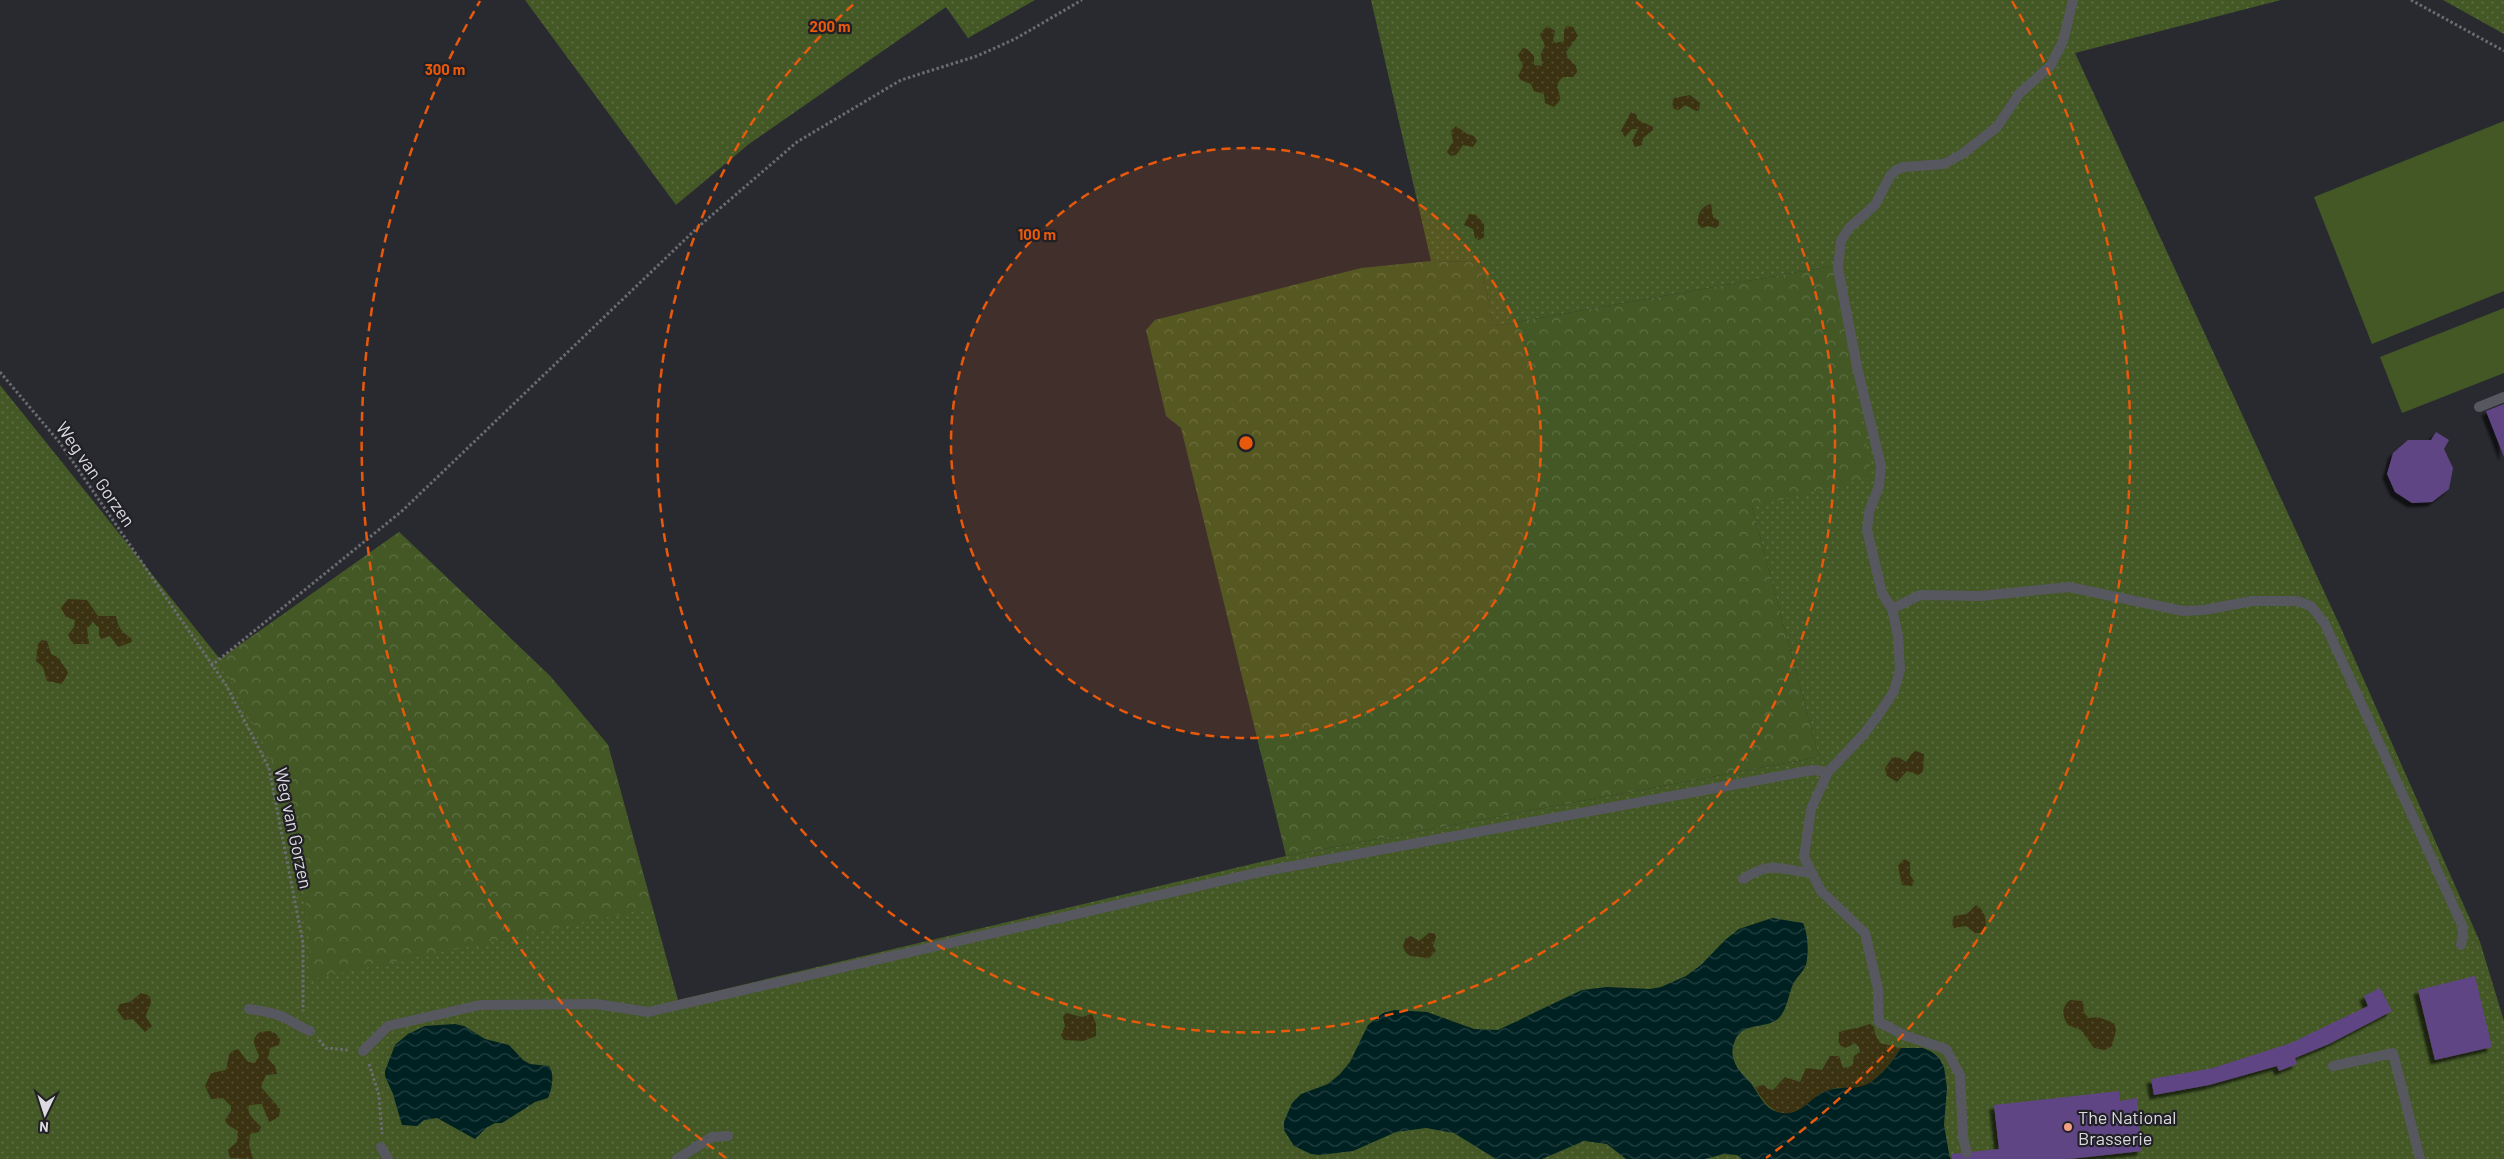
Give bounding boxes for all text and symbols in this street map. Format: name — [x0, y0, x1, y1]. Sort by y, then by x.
text: 200 m — [809, 17, 851, 35]
text: 300 m — [425, 60, 465, 78]
text: 100 m — [1018, 225, 1056, 243]
street label: Weg van Gorzen — [52, 417, 140, 531]
centre of rings — [1237, 434, 1255, 452]
street label: Weg van Gorzen — [270, 765, 318, 891]
north arrow — [20, 1089, 70, 1139]
place label: The National Brasserie — [2078, 1106, 2176, 1149]
text: N — [39, 1119, 49, 1136]
marker: The National Brasserie — [2062, 1121, 2074, 1133]

